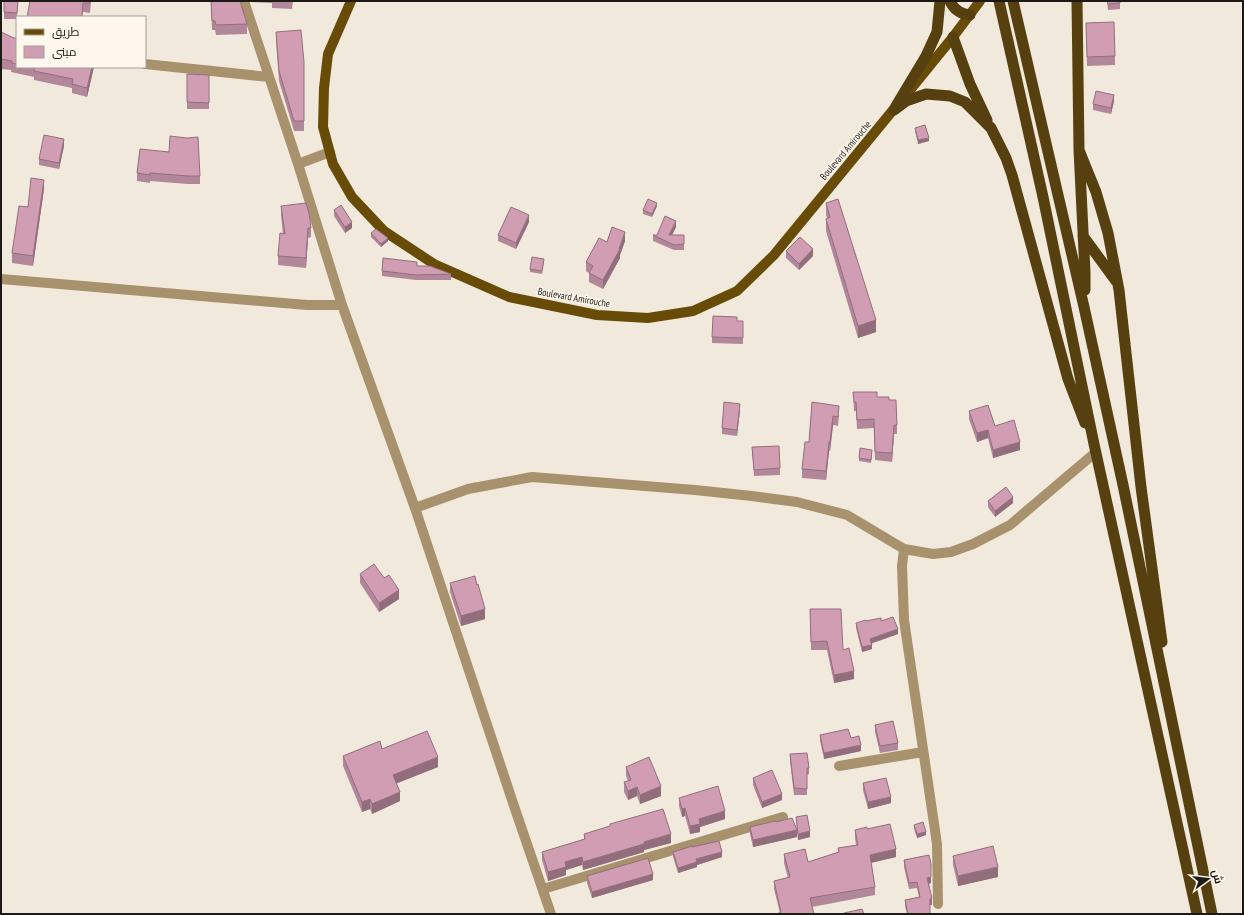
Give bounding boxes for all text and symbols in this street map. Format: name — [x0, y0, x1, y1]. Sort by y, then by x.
legend — [16, 16, 146, 68]
text: طريق — [52, 24, 80, 39]
text: مبنى — [52, 44, 77, 59]
street label: Boulevard Amirouche — [817, 118, 874, 183]
street label: Boulevard Amirouche — [537, 285, 611, 310]
north arrow — [1188, 859, 1228, 899]
text: ش — [1209, 868, 1226, 885]

